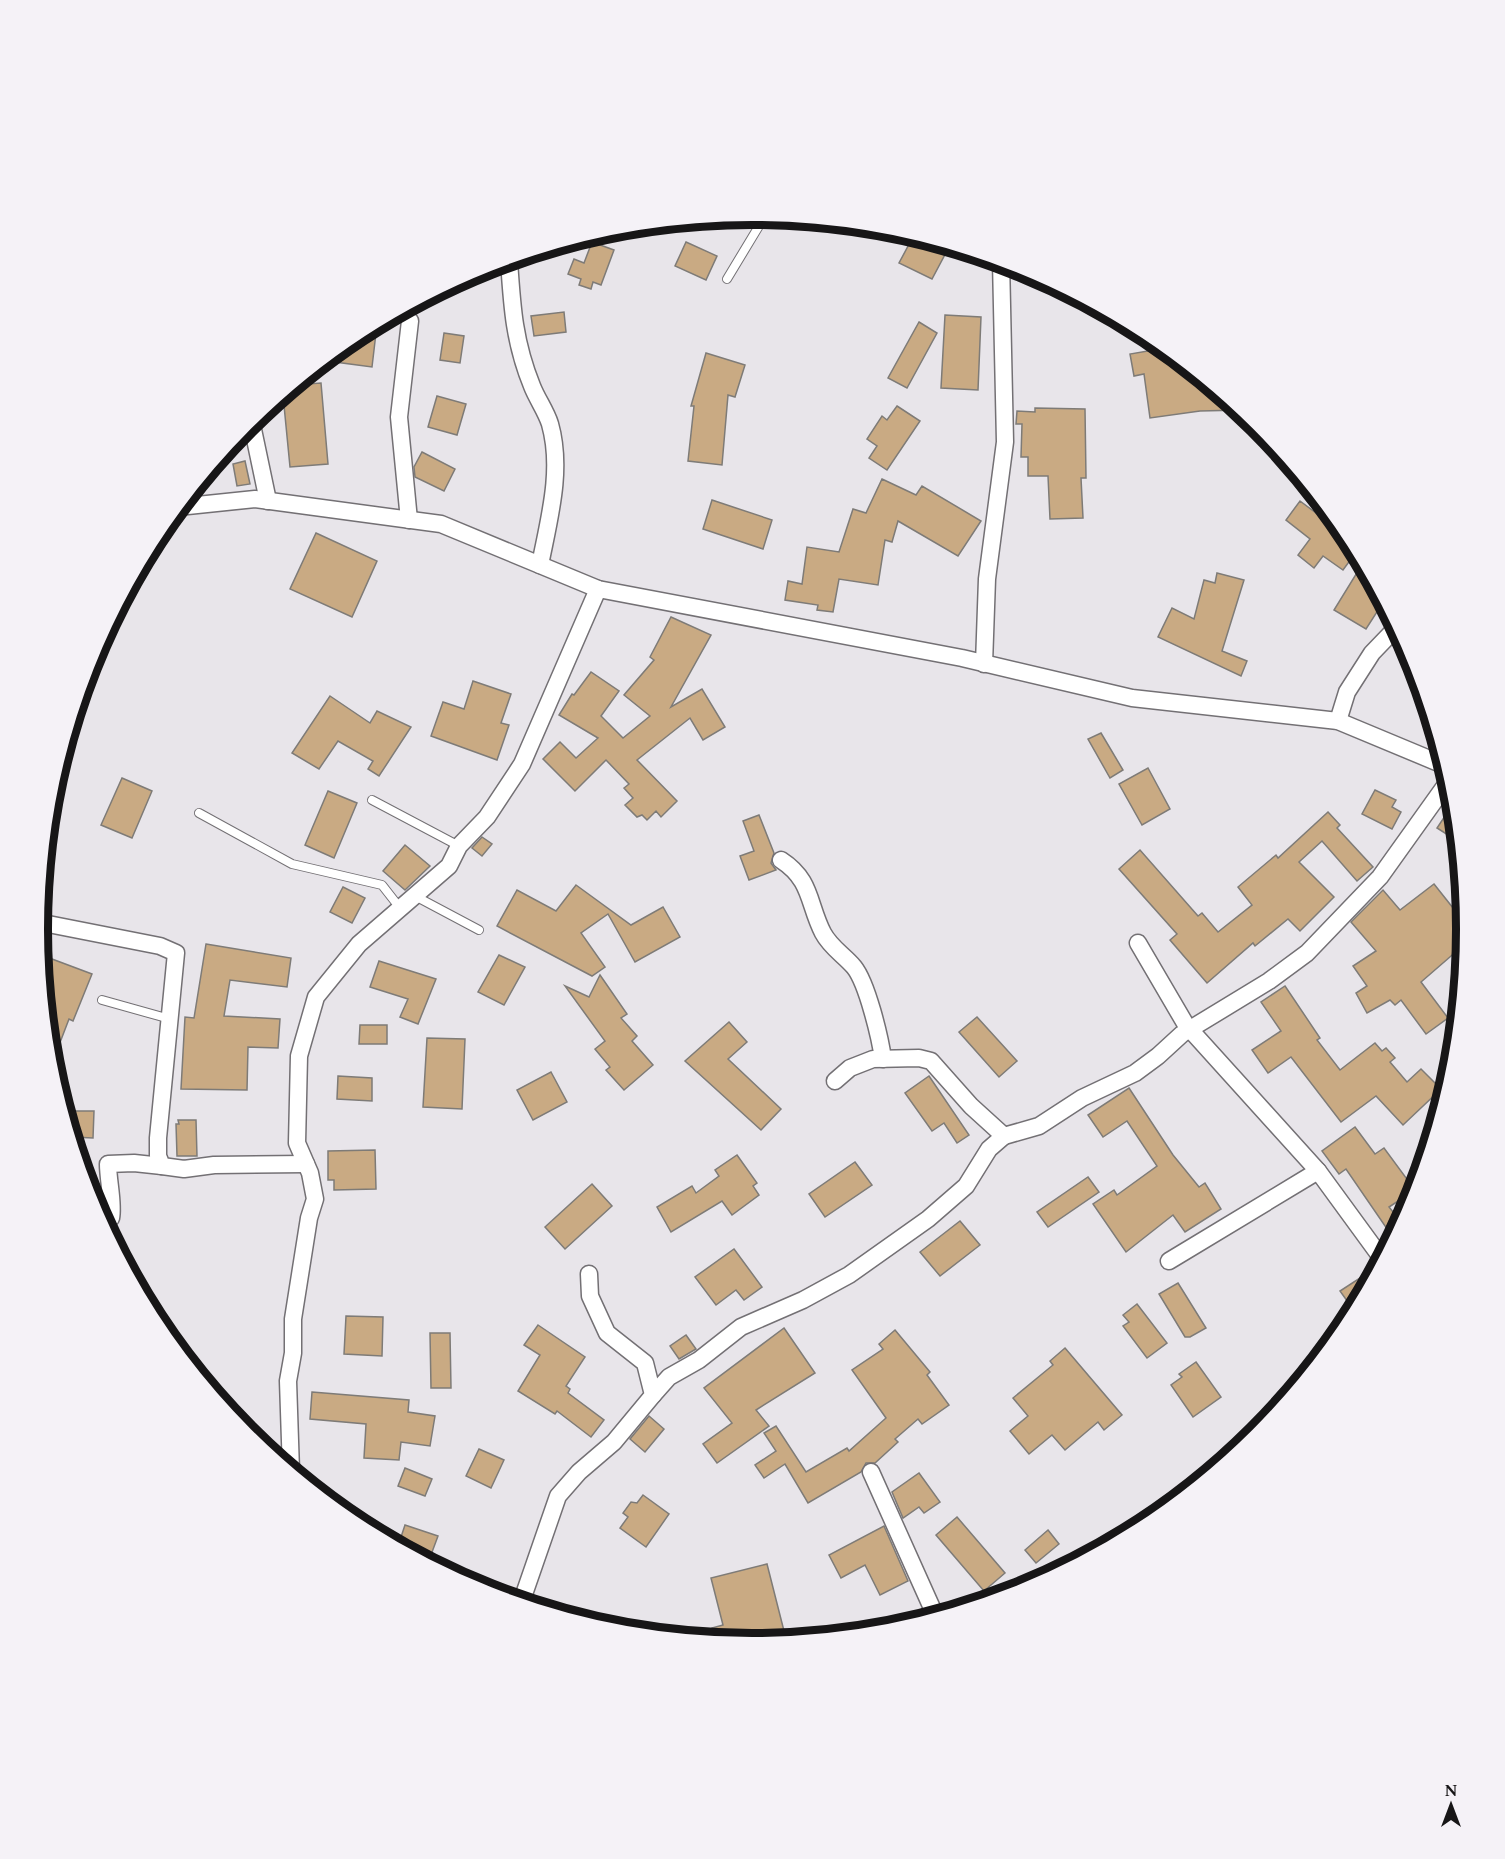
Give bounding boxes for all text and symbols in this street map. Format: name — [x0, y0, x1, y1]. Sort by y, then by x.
north arrow — [1421, 1775, 1481, 1835]
text: N — [1444, 1779, 1458, 1803]

